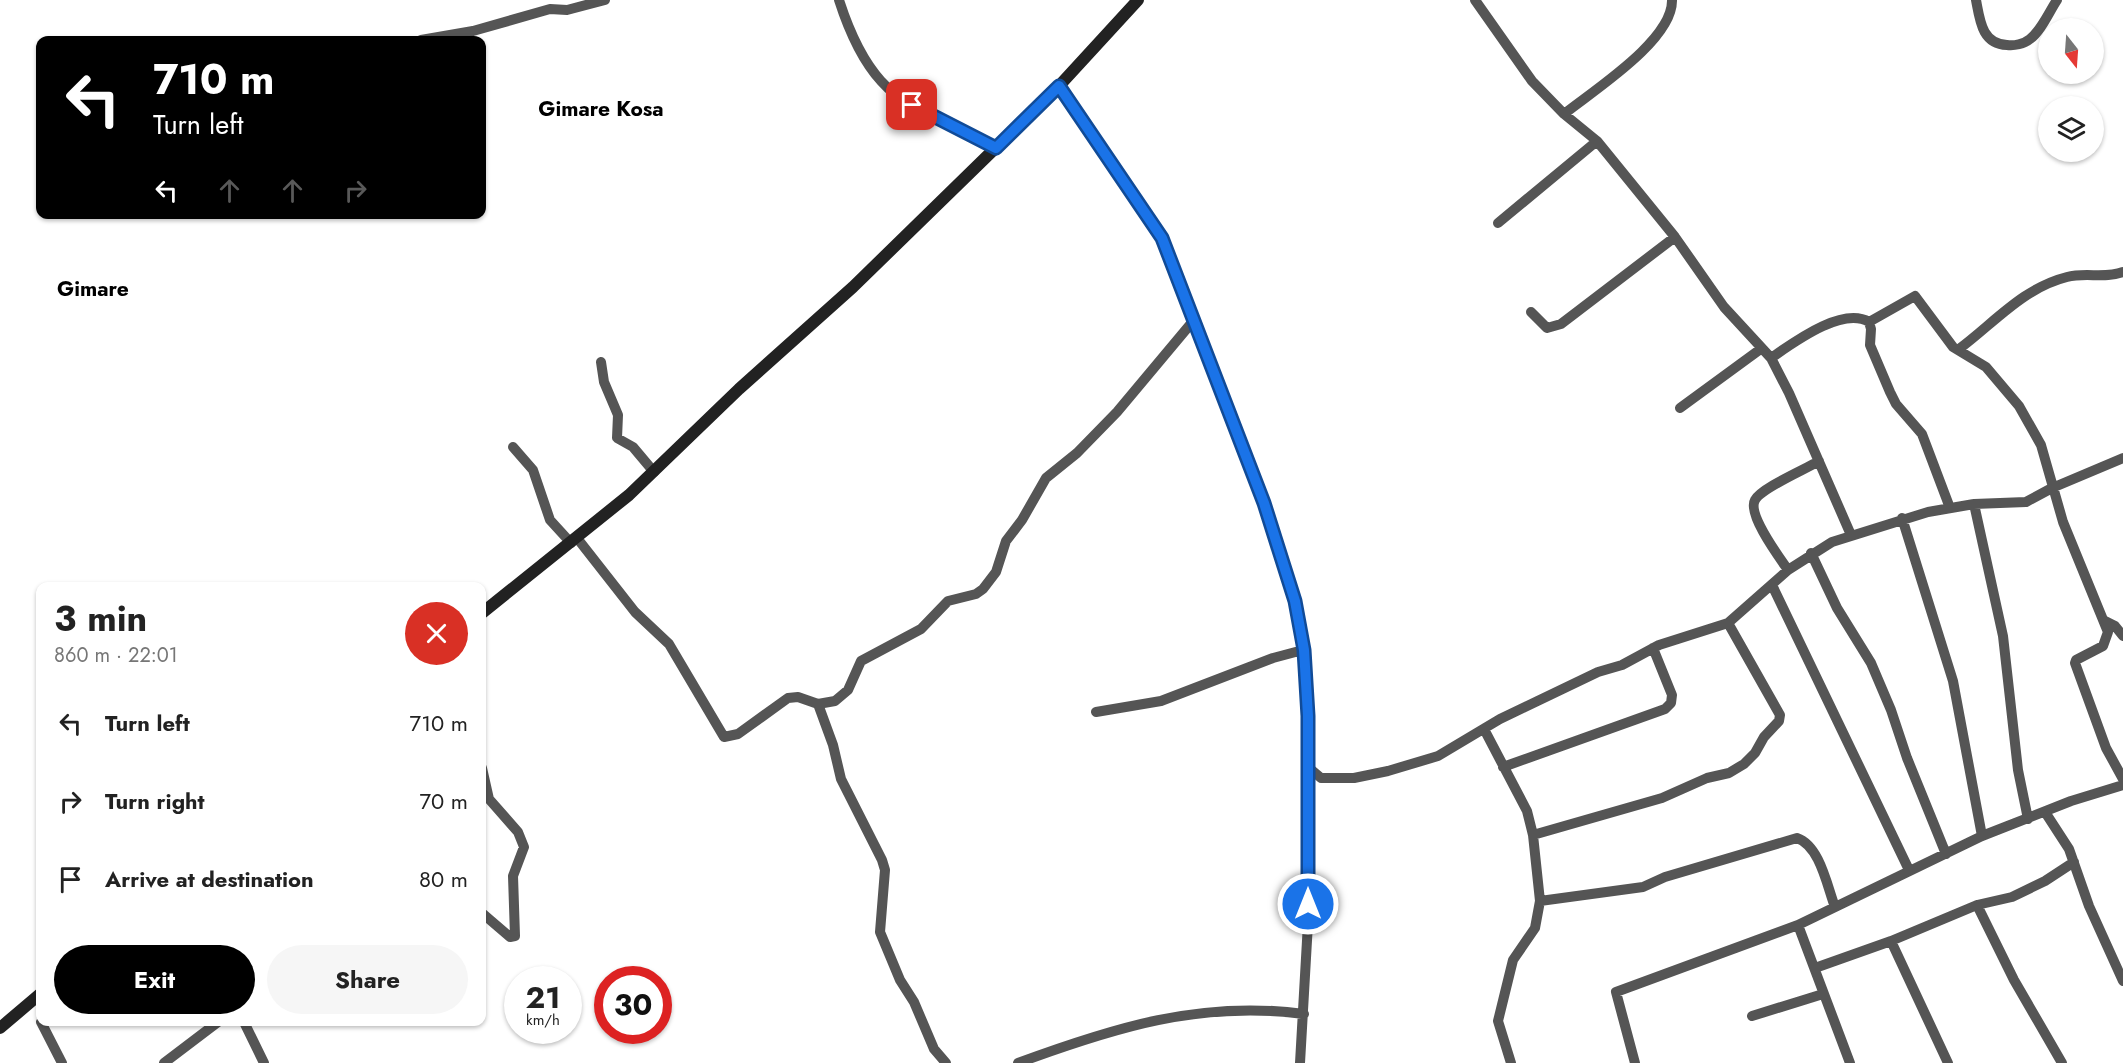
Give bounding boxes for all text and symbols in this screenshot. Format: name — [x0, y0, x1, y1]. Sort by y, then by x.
north arrow — [2038, 18, 2104, 84]
map controls — [2038, 18, 2104, 162]
text: 710 m — [153, 49, 275, 110]
icon: left — [54, 60, 132, 138]
pin — [886, 79, 937, 130]
icon: arrive — [895, 88, 928, 121]
district label: Gimare Kosa — [538, 94, 664, 124]
button: layers — [2038, 96, 2104, 162]
text: Turn left — [153, 105, 243, 144]
icon: left — [150, 174, 183, 207]
icon: ahead — [213, 174, 246, 207]
icon: ahead — [276, 174, 309, 207]
icon: right — [339, 174, 372, 207]
district label: Gimare — [57, 274, 129, 304]
text: 3 min — [54, 592, 147, 644]
button: close — [405, 602, 468, 665]
text: 860 m · 22:01 — [54, 641, 178, 670]
icon: left — [54, 707, 87, 740]
text: Turn left — [105, 707, 190, 739]
text: 710 m — [410, 707, 468, 739]
icon: right — [54, 785, 87, 818]
text: Turn right — [105, 785, 205, 817]
text: 70 m — [419, 785, 468, 817]
icon: arrive — [54, 863, 87, 896]
text: Arrive at destination — [105, 863, 314, 895]
text: 80 m — [419, 863, 468, 895]
position arrow — [1276, 872, 1340, 936]
button: Exit — [54, 945, 255, 1014]
button: Share — [267, 945, 468, 1014]
speed limit sign: 30 — [594, 966, 672, 1044]
text: 21 — [526, 976, 560, 1019]
text: km/h — [526, 1009, 560, 1031]

